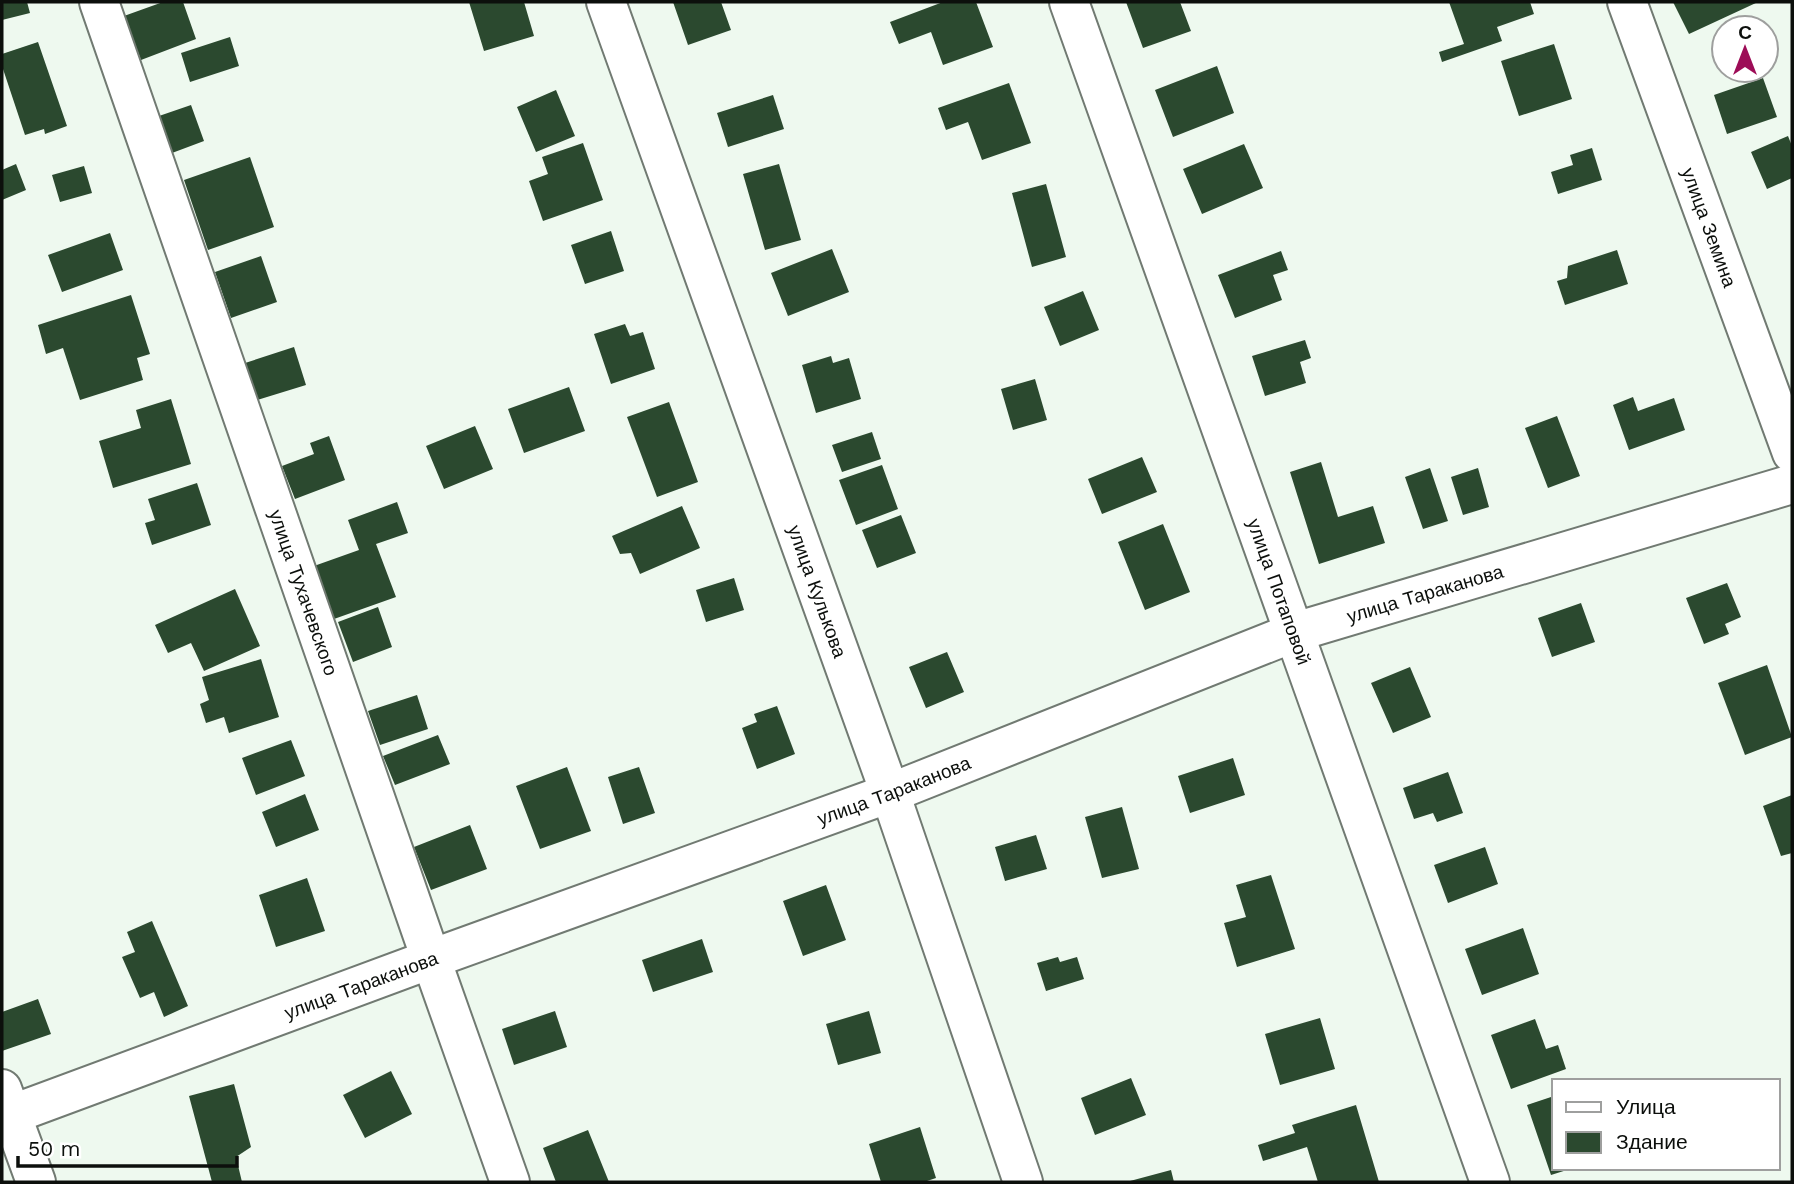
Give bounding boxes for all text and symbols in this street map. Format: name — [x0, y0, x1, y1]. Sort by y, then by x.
north arrow — [1710, 14, 1780, 84]
text: С — [1738, 21, 1752, 44]
street label: улица Земина — [1677, 165, 1742, 291]
street label: улица Тухачевского — [264, 507, 343, 679]
street label: улица Потаповой — [1242, 516, 1316, 668]
street label: улица Кулькова — [783, 522, 852, 661]
street label: улица Тараканова — [1344, 560, 1506, 628]
street label: улица Тараканова — [814, 751, 974, 830]
street label: улица Тараканова — [281, 946, 442, 1024]
legend — [1552, 1079, 1780, 1170]
text: Улица — [1616, 1094, 1676, 1119]
scale bar — [18, 1124, 236, 1168]
text: Здание — [1616, 1129, 1688, 1154]
text: 50 m — [28, 1136, 80, 1161]

